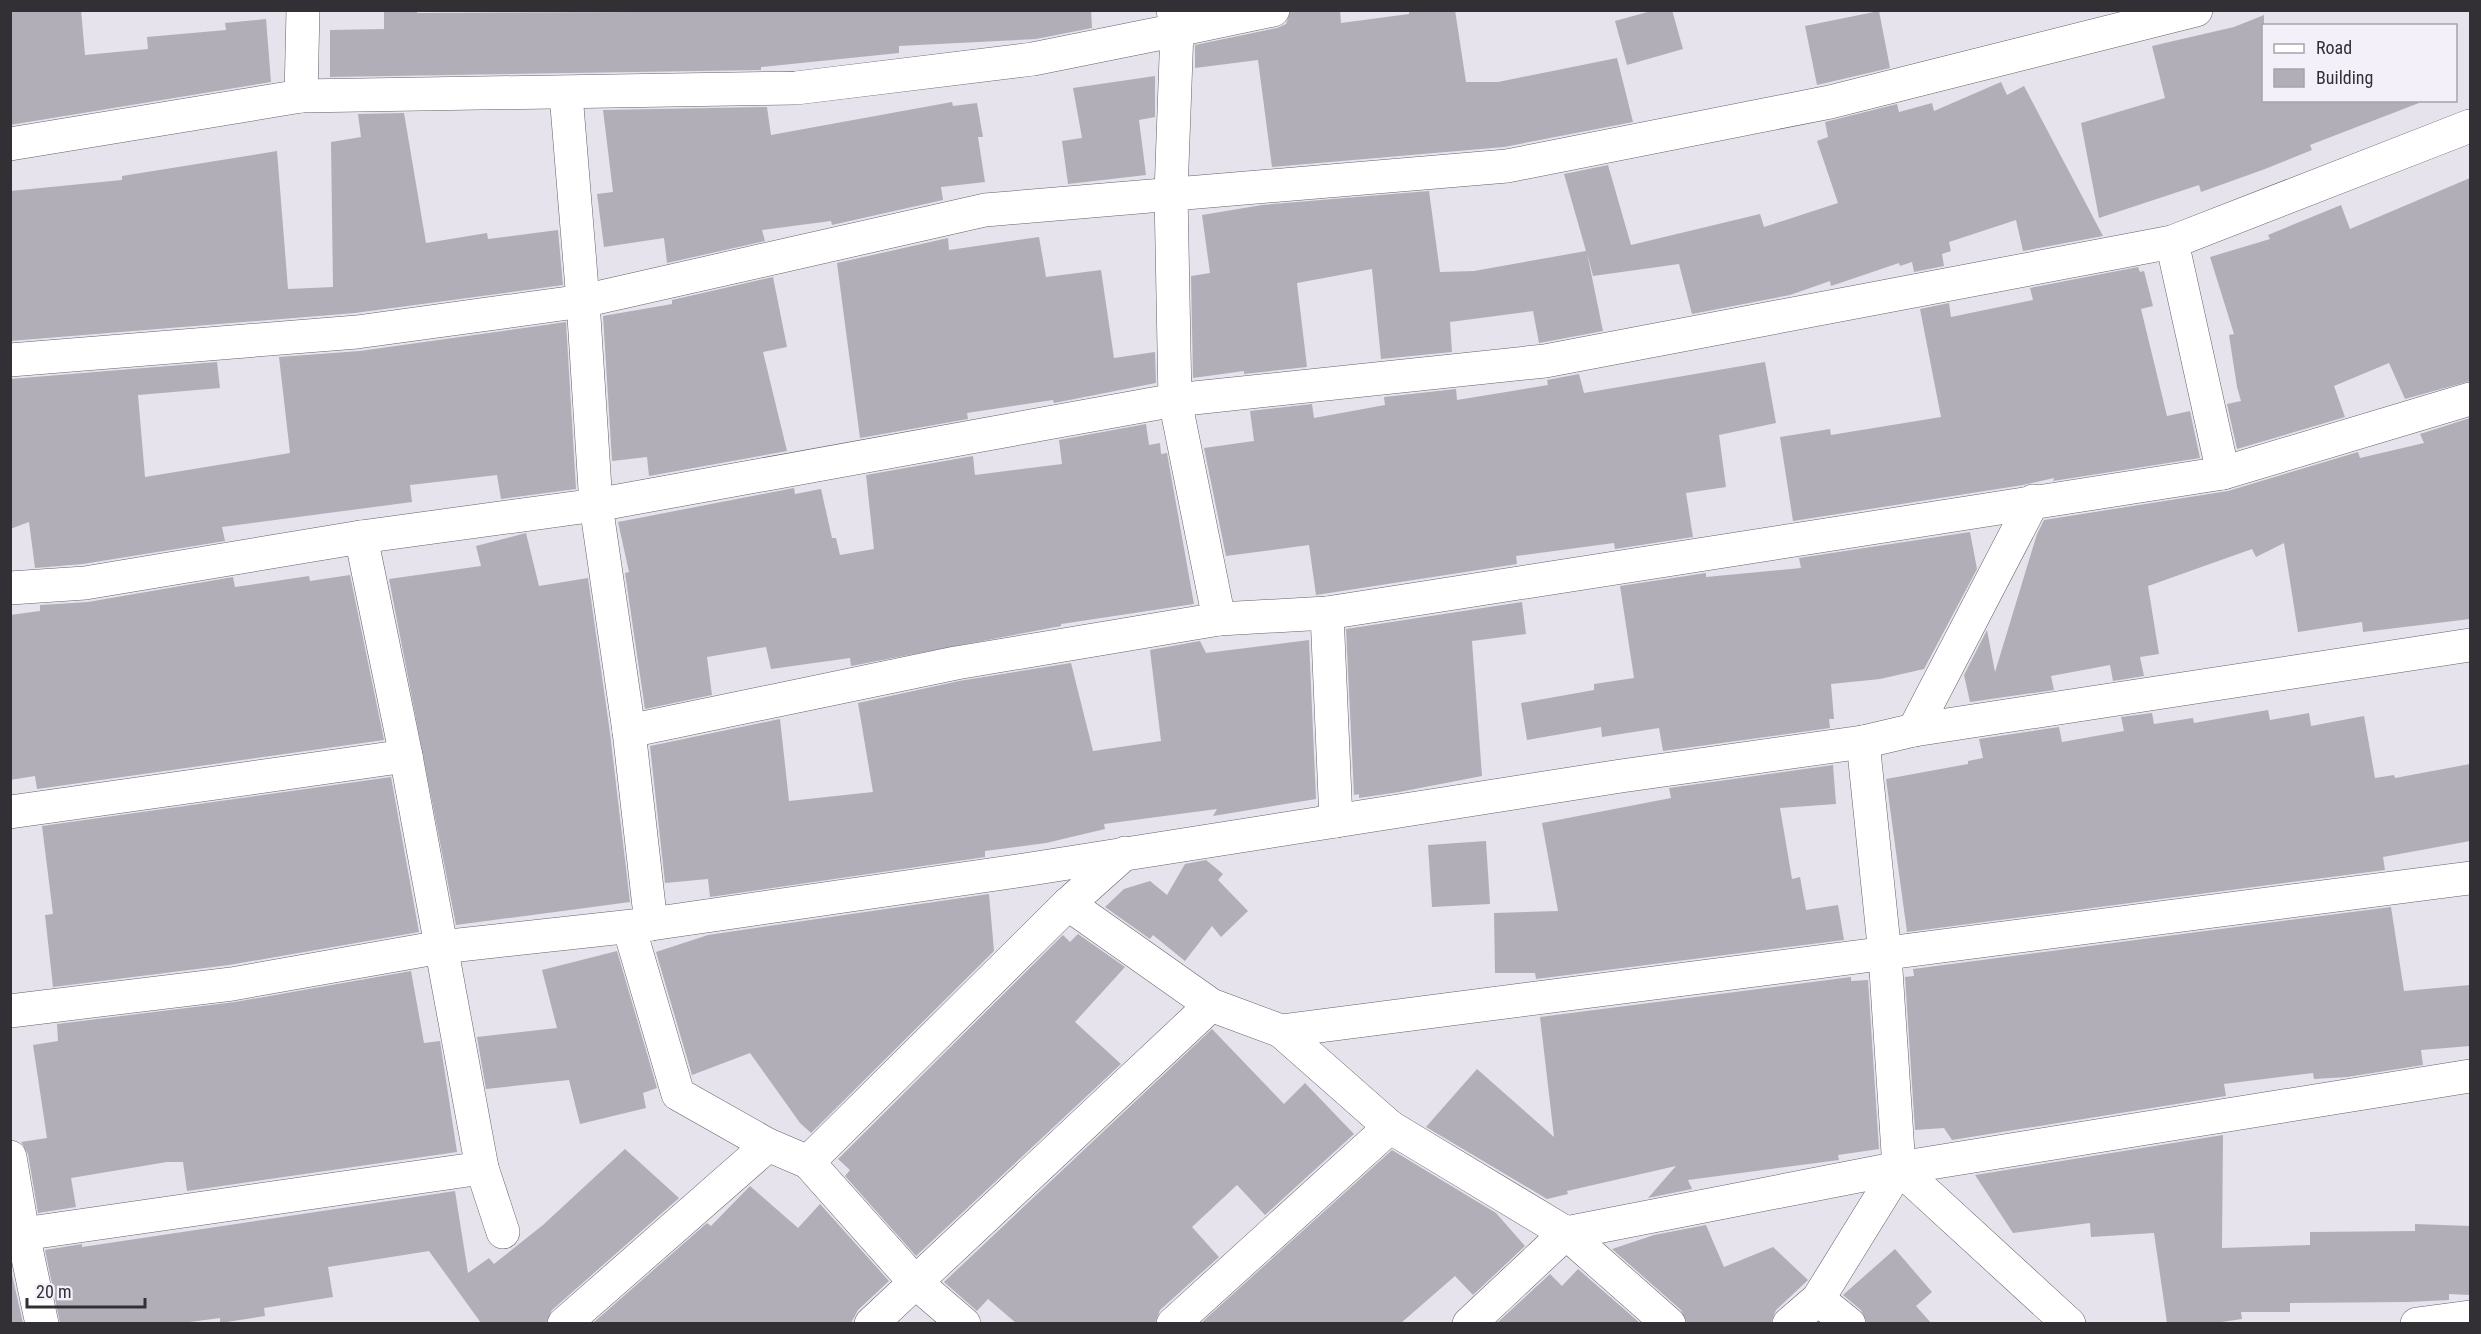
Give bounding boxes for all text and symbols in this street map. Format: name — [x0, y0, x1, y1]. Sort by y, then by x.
legend — [2262, 24, 2457, 102]
text: Road — [2316, 37, 2352, 58]
text: Building — [2316, 67, 2373, 88]
scale bar — [27, 1271, 146, 1309]
text: 20 m — [36, 1281, 71, 1302]

